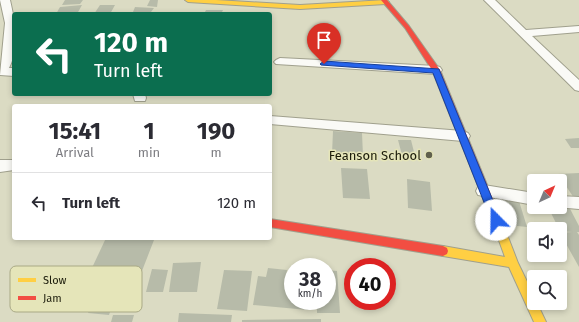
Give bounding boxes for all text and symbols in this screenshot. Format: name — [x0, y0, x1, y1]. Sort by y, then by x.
pin — [307, 23, 341, 64]
text: 120 m — [94, 26, 168, 59]
icon: left — [28, 28, 80, 80]
icon: arrive — [313, 29, 335, 51]
text: Turn left — [94, 60, 163, 82]
text: 15:41 — [49, 117, 101, 145]
text: 1 — [143, 117, 155, 145]
text: 190 — [197, 117, 235, 145]
text: Arrival — [56, 145, 94, 160]
text: min — [138, 145, 160, 160]
text: m — [211, 145, 222, 160]
place label: Feanson School — [329, 148, 421, 163]
marker: Feanson School — [424, 150, 434, 160]
north arrow — [527, 174, 567, 214]
map controls — [527, 174, 567, 310]
icon: left — [28, 192, 50, 214]
text: Turn left — [62, 194, 120, 212]
text: 120 m — [217, 194, 256, 212]
position arrow — [475, 199, 517, 241]
button: sound — [527, 222, 567, 262]
speed limit sign: 40 — [344, 258, 396, 310]
legend — [10, 266, 142, 312]
text: 38 — [299, 267, 321, 291]
button: search — [527, 270, 567, 310]
text: Slow — [43, 274, 67, 287]
text: km/h — [298, 288, 322, 300]
text: Jam — [43, 292, 62, 305]

